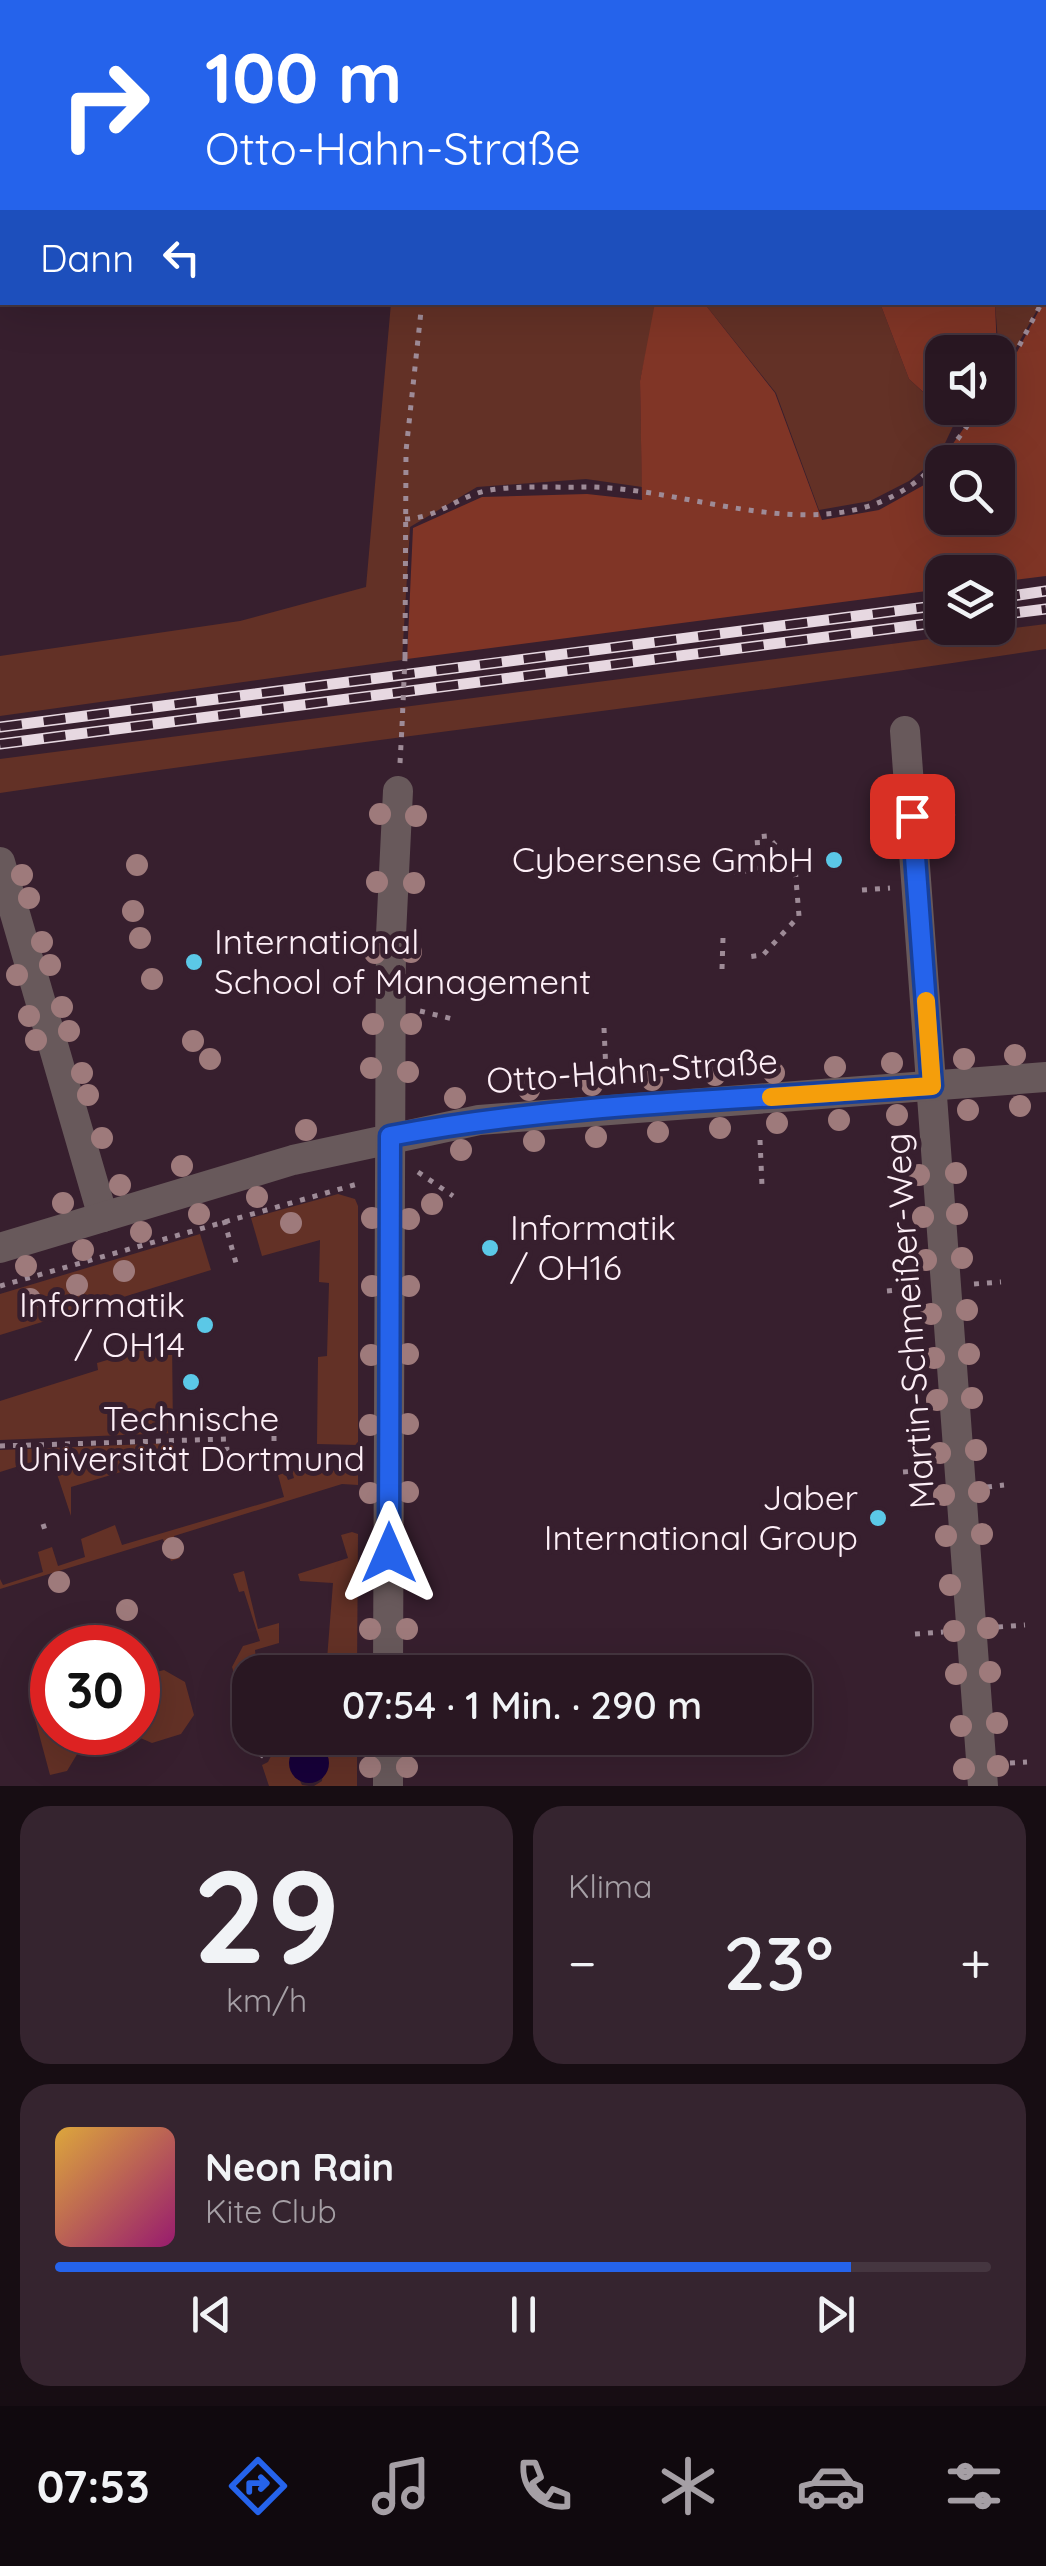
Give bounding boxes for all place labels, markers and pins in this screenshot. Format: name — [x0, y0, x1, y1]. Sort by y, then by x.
pin — [870, 774, 955, 859]
place label: Cybersense GmbH — [512, 837, 814, 881]
marker: Cybersense GmbH — [823, 849, 845, 871]
place label: International School of Management — [214, 919, 591, 1003]
marker: International School of Management — [183, 951, 205, 973]
place label: Informatik / OH16 — [510, 1205, 676, 1289]
marker: Informatik / OH16 — [479, 1237, 501, 1259]
place label: Informatik / OH14 — [19, 1282, 185, 1366]
marker: Informatik / OH14 — [194, 1314, 216, 1336]
marker: Technische Universität Dortmund — [180, 1371, 202, 1393]
place label: Technische Universität Dortmund — [17, 1396, 365, 1480]
place label: Jaber International Group — [544, 1475, 858, 1559]
marker: Jaber International Group — [867, 1507, 889, 1529]

